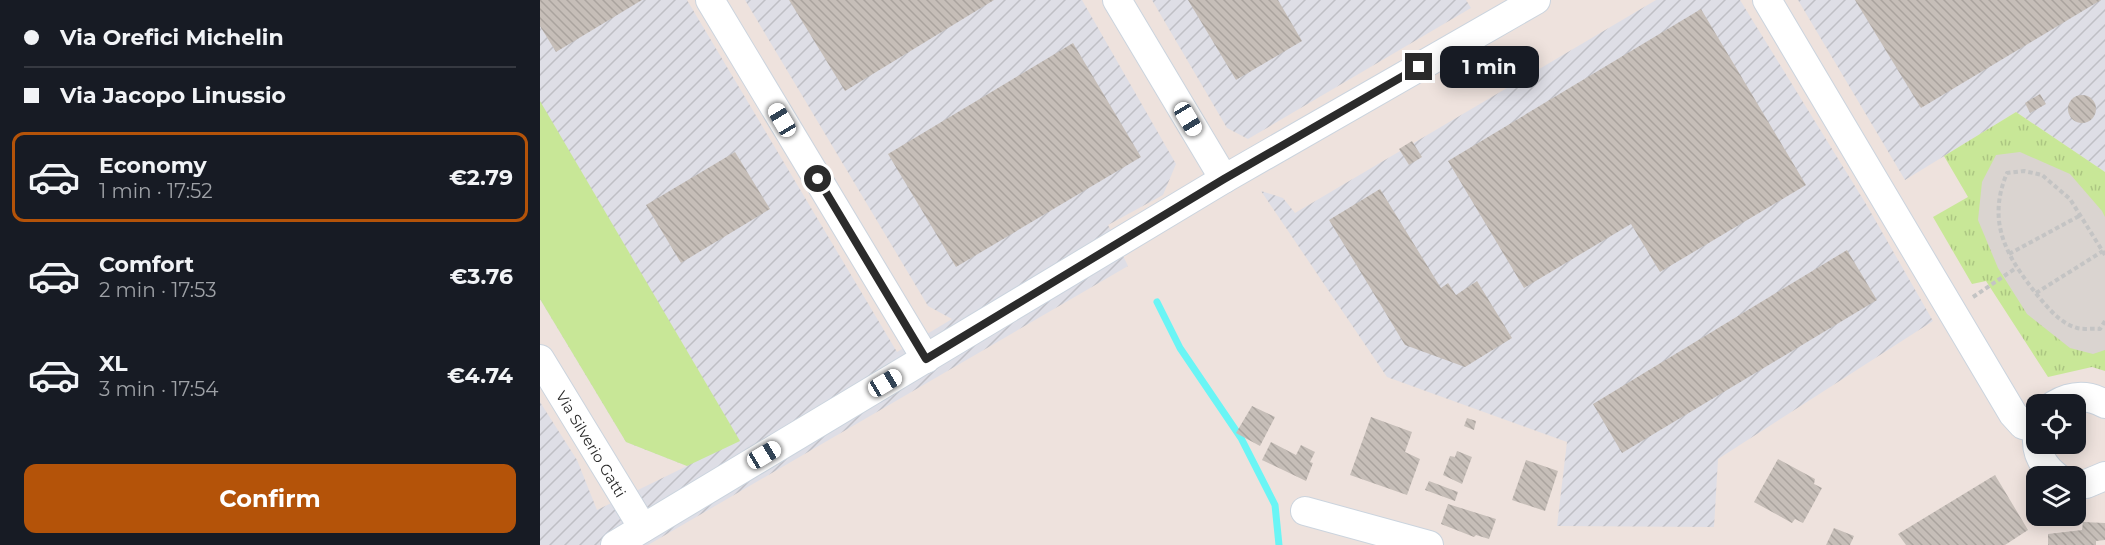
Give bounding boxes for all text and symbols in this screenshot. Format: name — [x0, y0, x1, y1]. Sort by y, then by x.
text: Via Orefici Michelin — [60, 24, 284, 51]
callout: 1 min — [1440, 46, 1539, 88]
route end — [1405, 53, 1432, 80]
text: 1 min — [1462, 55, 1517, 79]
text: Via Jacopo Linussio — [60, 82, 286, 109]
car — [1171, 99, 1205, 139]
car — [765, 100, 799, 140]
icon: car — [27, 150, 81, 204]
text: Economy — [99, 152, 207, 179]
text: €2.79 — [449, 164, 513, 191]
route start — [804, 165, 831, 192]
text: 1 min · 17:52 — [99, 179, 213, 203]
icon: car — [27, 249, 81, 303]
text: Comfort — [99, 251, 194, 278]
text: €3.76 — [450, 263, 513, 290]
text: 2 min · 17:53 — [99, 278, 217, 302]
icon: car — [27, 348, 81, 402]
text: XL — [99, 350, 128, 377]
text: €4.74 — [447, 362, 513, 389]
car — [865, 366, 905, 400]
text: 3 min · 17:54 — [99, 377, 219, 401]
street label: Via Silverio Gatti — [552, 387, 630, 501]
map controls — [2026, 394, 2086, 526]
button: locate — [2026, 394, 2086, 454]
car — [744, 438, 784, 472]
button: Confirm — [24, 464, 516, 533]
button: layers — [2026, 466, 2086, 526]

